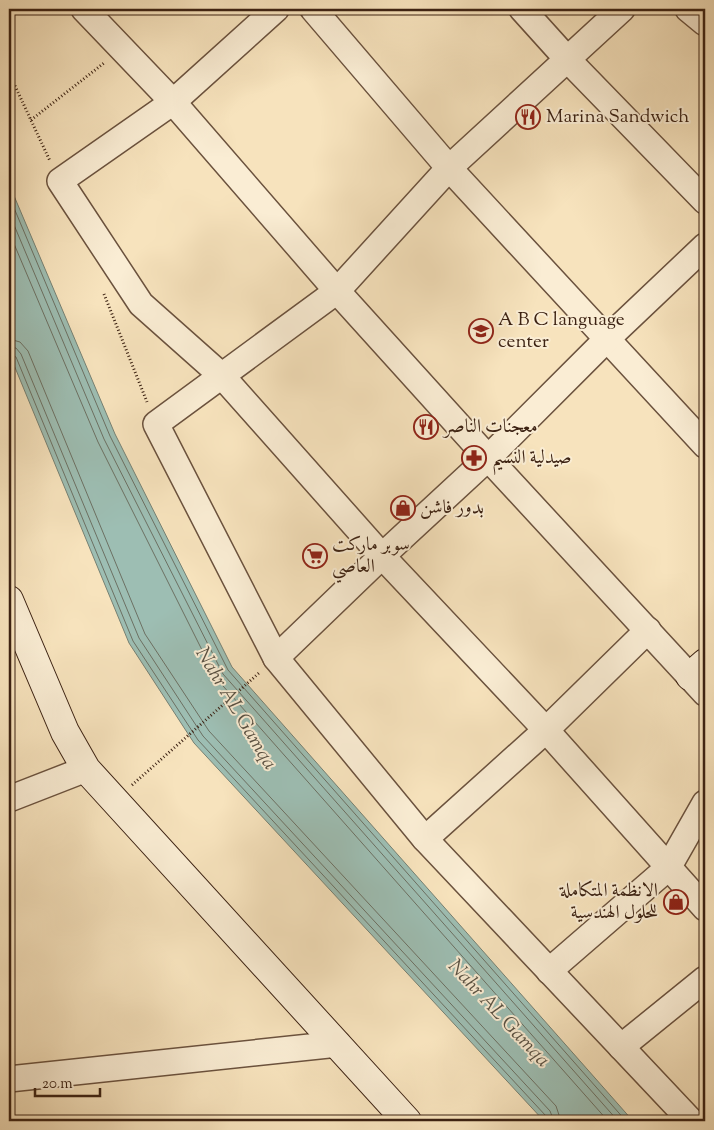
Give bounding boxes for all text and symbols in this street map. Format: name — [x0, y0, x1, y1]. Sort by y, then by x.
restaurant icon: Marina Sandwich — [515, 104, 541, 130]
place label: Marina Sandwich — [546, 104, 689, 131]
place label: A B C language center — [498, 307, 625, 356]
school or university icon: A B C language center — [468, 318, 494, 344]
restaurant icon: معجنات الناصر — [413, 414, 439, 440]
place label: معجنات الناصر — [442, 414, 538, 441]
pharmacy icon: صيدلية النسيم — [461, 445, 487, 471]
place label: صيدلية النسيم — [492, 445, 572, 476]
shop icon: بدور فاشن — [390, 495, 416, 521]
place label: بدور فاشن — [420, 495, 484, 522]
place label: سوبر ماركت العاصي — [332, 532, 410, 583]
supermarket icon: سوبر ماركت العاصي — [302, 543, 328, 569]
water label: Nahr AL Gamqa — [187, 642, 283, 776]
place label: الانظمة المتكاملة للحلول الهندسية — [559, 878, 658, 927]
shop icon: الانظمة المتكاملة للحلول الهندسية — [663, 889, 689, 915]
water label: Nahr AL Gamqa — [440, 953, 556, 1075]
scale bar — [35, 1065, 100, 1097]
text: 20 m — [42, 1074, 73, 1095]

